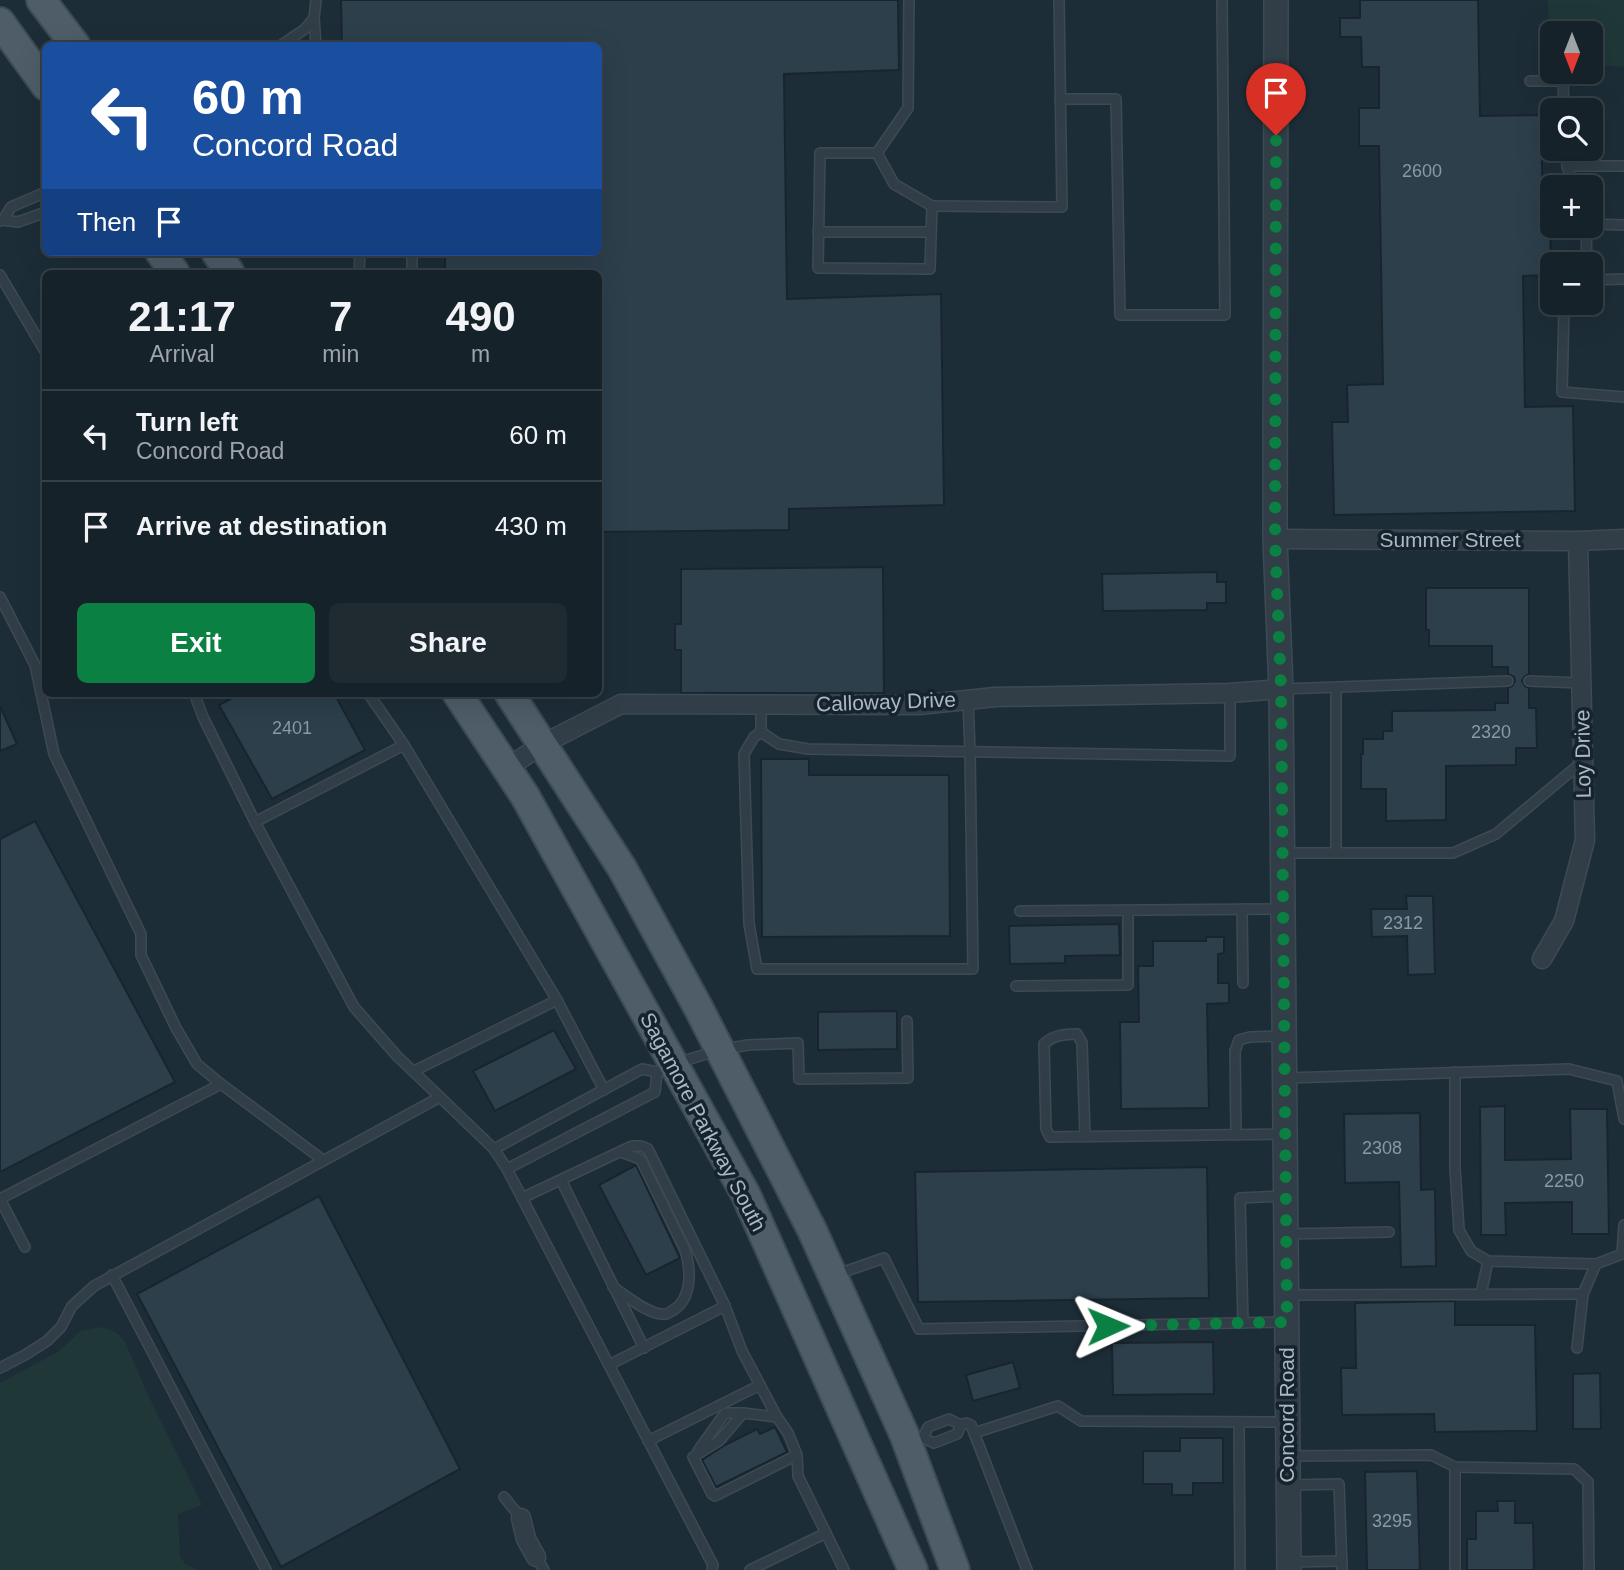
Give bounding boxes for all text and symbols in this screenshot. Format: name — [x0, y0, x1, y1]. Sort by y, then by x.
north arrow — [1540, 21, 1603, 84]
map controls — [1540, 21, 1603, 315]
pin — [1246, 63, 1306, 135]
icon: left — [77, 70, 168, 161]
text: 60 m — [192, 70, 304, 124]
icon: arrive — [1257, 74, 1295, 112]
button: search — [1540, 98, 1603, 161]
text: Concord Road — [192, 127, 398, 163]
house number: 2600 — [1402, 161, 1442, 181]
button: + — [1540, 175, 1603, 238]
icon: arrive — [150, 203, 188, 241]
text: Then — [77, 207, 136, 237]
button: − — [1540, 252, 1603, 315]
text: 21:17 — [128, 293, 236, 340]
text: 7 — [329, 293, 352, 340]
text: 490 — [446, 293, 516, 340]
text: Arrival — [149, 341, 215, 367]
text: min — [322, 341, 359, 367]
text: m — [471, 341, 490, 367]
text: Turn left — [136, 407, 238, 437]
icon: left — [77, 417, 115, 455]
text: 60 m — [509, 420, 567, 450]
text: Concord Road — [136, 438, 284, 464]
icon: arrive — [77, 508, 115, 546]
text: Arrive at destination — [136, 511, 387, 541]
text: 430 m — [495, 511, 567, 541]
street label: Summer Street — [1379, 528, 1521, 551]
button: Exit — [77, 603, 315, 683]
button: Share — [329, 603, 567, 683]
street label: Calloway Drive — [816, 688, 956, 715]
street label: Loy Drive — [1570, 709, 1595, 799]
house number: 2401 — [272, 718, 312, 738]
house number: 2320 — [1471, 722, 1511, 742]
house number: 2312 — [1383, 913, 1423, 933]
street label: Sagamore Parkway South — [636, 1009, 771, 1235]
house number: 2308 — [1362, 1138, 1402, 1158]
house number: 2250 — [1544, 1171, 1584, 1191]
position arrow — [1071, 1289, 1145, 1363]
street label: Concord Road — [1275, 1347, 1298, 1483]
house number: 3295 — [1372, 1511, 1412, 1531]

